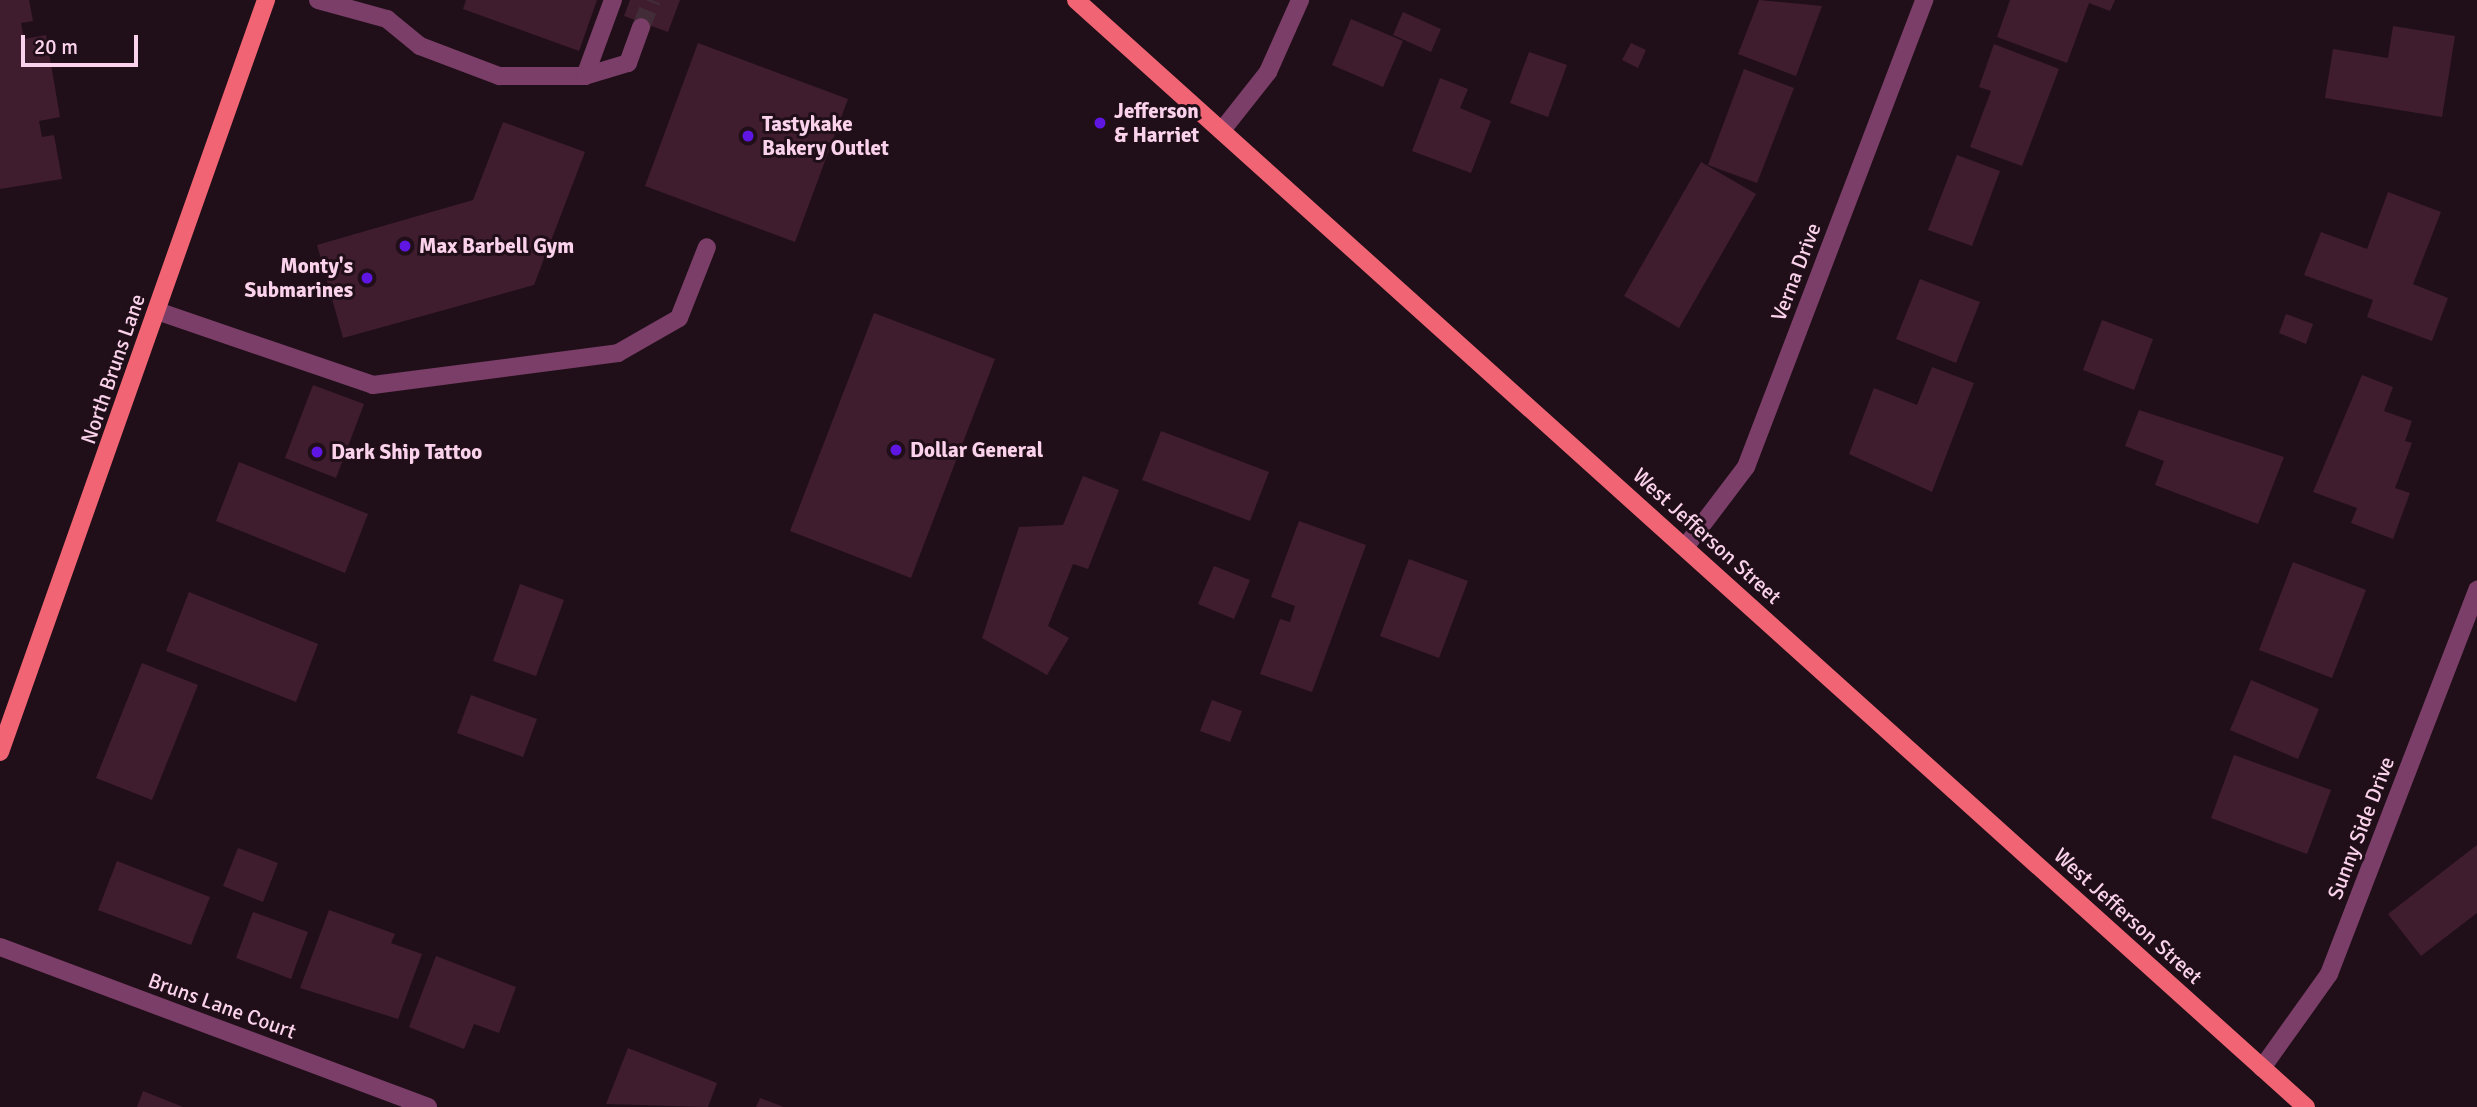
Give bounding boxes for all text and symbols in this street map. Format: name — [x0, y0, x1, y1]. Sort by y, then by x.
scale bar — [24, 21, 142, 65]
text: 20 m — [34, 34, 78, 60]
place label: Jefferson & Harriet — [1114, 98, 1199, 148]
place label: Tastykake Bakery Outlet — [762, 111, 889, 161]
marker: Jefferson & Harriet — [1092, 115, 1108, 131]
marker: Tastykake Bakery Outlet — [740, 128, 756, 144]
street label: Verna Drive — [1766, 219, 1826, 325]
place label: Max Barbell Gym — [419, 233, 574, 259]
marker: Max Barbell Gym — [397, 238, 413, 254]
place label: Monty's Submarines — [245, 253, 353, 303]
marker: Monty's Submarines — [359, 270, 375, 286]
street label: North Bruns Lane — [76, 291, 150, 447]
place label: Dollar General — [910, 437, 1043, 463]
place label: Dark Ship Tattoo — [331, 439, 482, 465]
marker: Dollar General — [888, 442, 904, 458]
marker: Dark Ship Tattoo — [309, 444, 325, 460]
street label: West Jefferson Street — [1628, 463, 1786, 609]
street label: Sunny Side Drive — [2322, 753, 2400, 903]
street label: West Jefferson Street — [2049, 843, 2207, 989]
street label: Bruns Lane Court — [145, 968, 299, 1044]

